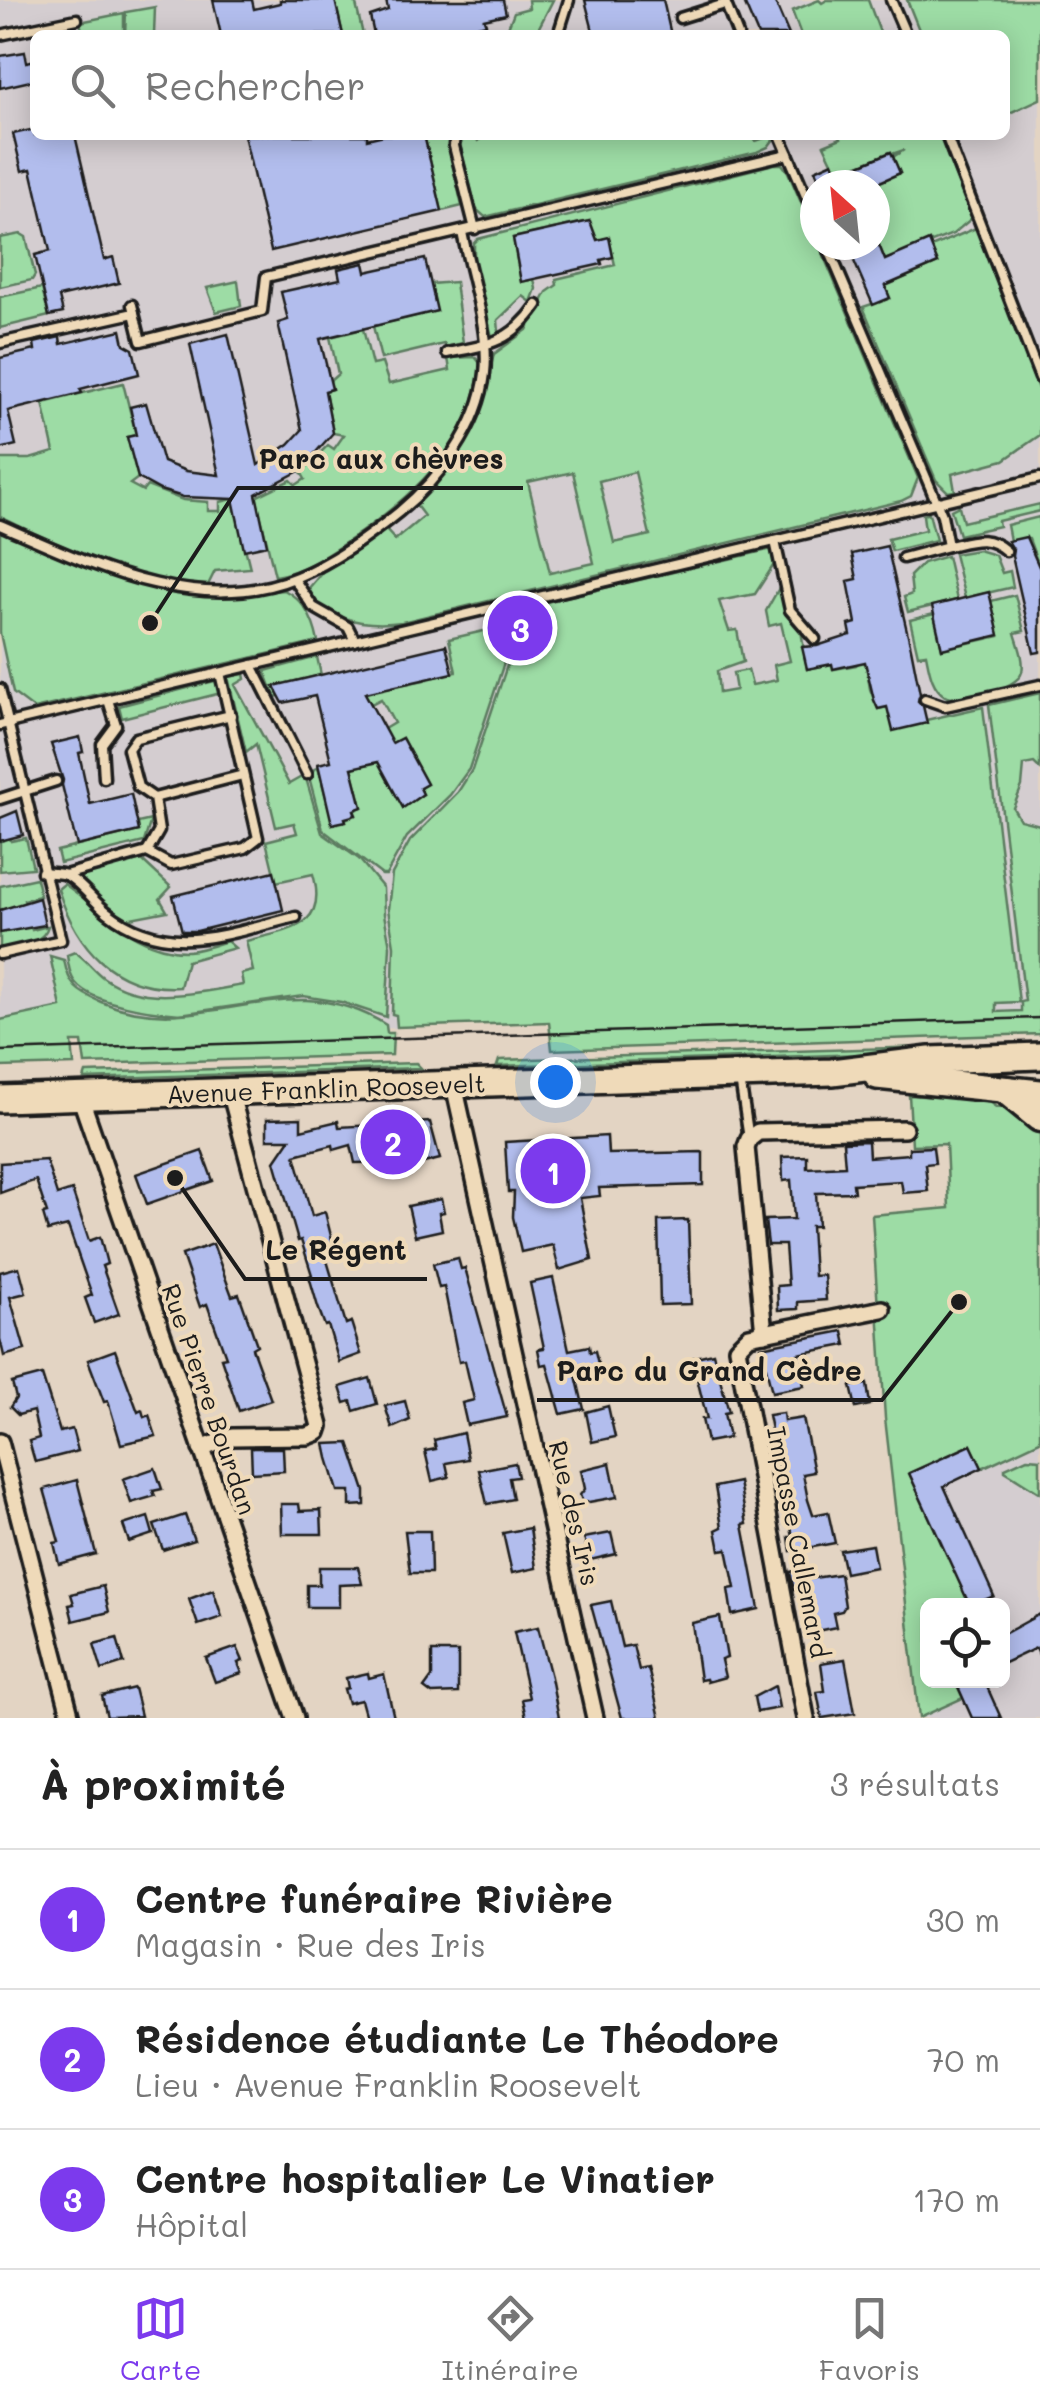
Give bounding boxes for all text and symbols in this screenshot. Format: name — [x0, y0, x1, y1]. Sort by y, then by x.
search box — [30, 30, 1010, 140]
icon: search — [65, 58, 120, 113]
text: Rechercher — [145, 60, 366, 110]
north arrow — [800, 170, 890, 260]
callout: Parc aux chèvres — [238, 430, 523, 488]
text: Parc aux chèvres — [258, 440, 504, 476]
pin: 3 — [488, 590, 552, 666]
your location — [530, 1057, 581, 1108]
street label: Avenue Franklin Roosevelt — [166, 1066, 486, 1110]
pin: 2 — [360, 1104, 426, 1180]
pin: 1 — [520, 1134, 586, 1208]
callout: Le Régent — [245, 1221, 427, 1279]
text: Le Régent — [265, 1231, 407, 1267]
street label: Rue Pierre Bourdan — [155, 1279, 265, 1519]
callout: Parc du Grand Cèdre — [537, 1342, 882, 1400]
text: Parc du Grand Cèdre — [556, 1352, 862, 1388]
street label: Impasse Callemard — [761, 1424, 837, 1660]
street label: Rue des Iris — [543, 1437, 607, 1589]
map controls — [920, 1598, 1010, 1688]
button: locate — [920, 1598, 1010, 1688]
text: À proximité — [40, 1756, 286, 1811]
text: 3 résultats — [830, 1762, 1000, 1804]
text: Centre funéraire Rivière — [135, 1873, 613, 1923]
text: 1 — [65, 1898, 80, 1940]
text: 30 m — [926, 1898, 1000, 1940]
text: Magasin · Rue des Iris — [135, 1923, 486, 1965]
text: Résidence étudiante Le Théodore — [135, 2013, 779, 2063]
text: 2 — [64, 2038, 81, 2080]
text: 70 m — [927, 2038, 1000, 2080]
text: Lieu · Avenue Franklin Roosevelt — [135, 2063, 641, 2105]
text: Centre hospitalier Le Vinatier — [135, 2153, 715, 2203]
text: 3 — [63, 2178, 82, 2220]
text: 170 m — [912, 2178, 1000, 2220]
text: Hôpital — [135, 2203, 248, 2245]
tab: Carte — [120, 2291, 201, 2387]
tab: Itinéraire — [441, 2291, 579, 2387]
tab: Favoris — [819, 2291, 920, 2387]

